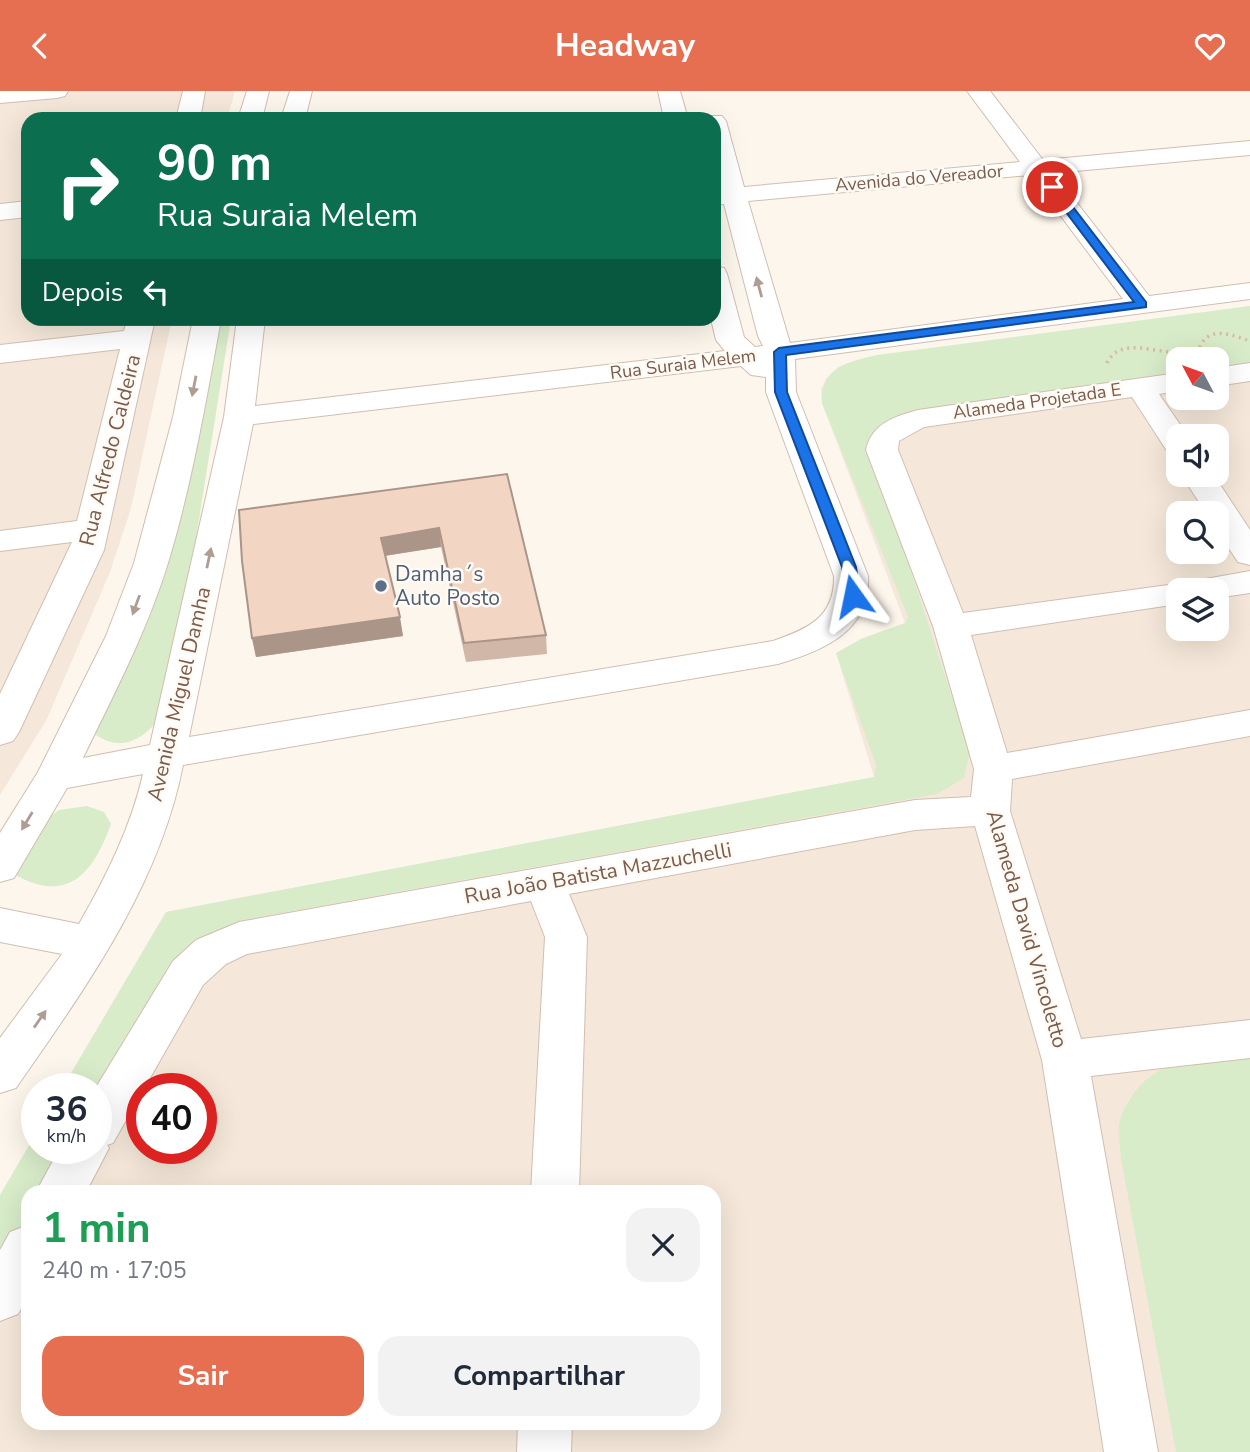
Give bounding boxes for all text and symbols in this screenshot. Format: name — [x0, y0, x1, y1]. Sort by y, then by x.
text: Headway — [555, 24, 695, 67]
icon: back — [21, 27, 59, 65]
icon: heart — [1191, 27, 1229, 65]
text: 90 m — [157, 130, 272, 197]
icon: right — [42, 140, 133, 231]
pin — [1022, 157, 1082, 217]
street label: Avenida do Vereador — [834, 159, 1005, 197]
icon: arrive — [1033, 168, 1071, 206]
text: Rua Suraia Melem — [157, 194, 418, 237]
icon: left — [137, 273, 175, 311]
text: Depois — [42, 275, 123, 310]
one-way arrow — [753, 276, 764, 298]
street label: Rua Suraia Melem — [609, 343, 757, 385]
north arrow — [1166, 347, 1228, 409]
map controls — [1166, 347, 1229, 641]
street label: Rua Alfredo Caldeira — [73, 351, 147, 549]
one-way arrow — [188, 375, 199, 397]
street label: Alameda Projetada E — [951, 377, 1123, 425]
button: sound — [1166, 424, 1229, 487]
button: search — [1166, 501, 1229, 564]
one-way arrow — [204, 547, 215, 569]
position arrow — [816, 559, 890, 633]
place label: Damha´s Auto Posto — [395, 560, 500, 612]
marker: Damha´s Auto Posto — [373, 578, 389, 594]
button: layers — [1166, 578, 1229, 641]
street label: Avenida Miguel Damha — [141, 584, 217, 804]
one-way arrow — [130, 595, 141, 616]
street label: Alameda David Vincoletto — [980, 807, 1074, 1051]
one-way arrow — [21, 812, 34, 831]
street label: Rua João Batista Mazzuchelli — [462, 836, 734, 910]
one-way arrow — [33, 1010, 47, 1028]
speed limit sign: 40 — [126, 1073, 217, 1164]
text: 36 — [45, 1086, 88, 1133]
text: km/h — [47, 1124, 86, 1148]
text: 1 min — [42, 1200, 151, 1257]
button: close — [626, 1208, 700, 1282]
text: 240 m · 17:05 — [42, 1255, 187, 1286]
button: Sair — [42, 1336, 364, 1416]
button: Compartilhar — [378, 1336, 700, 1416]

